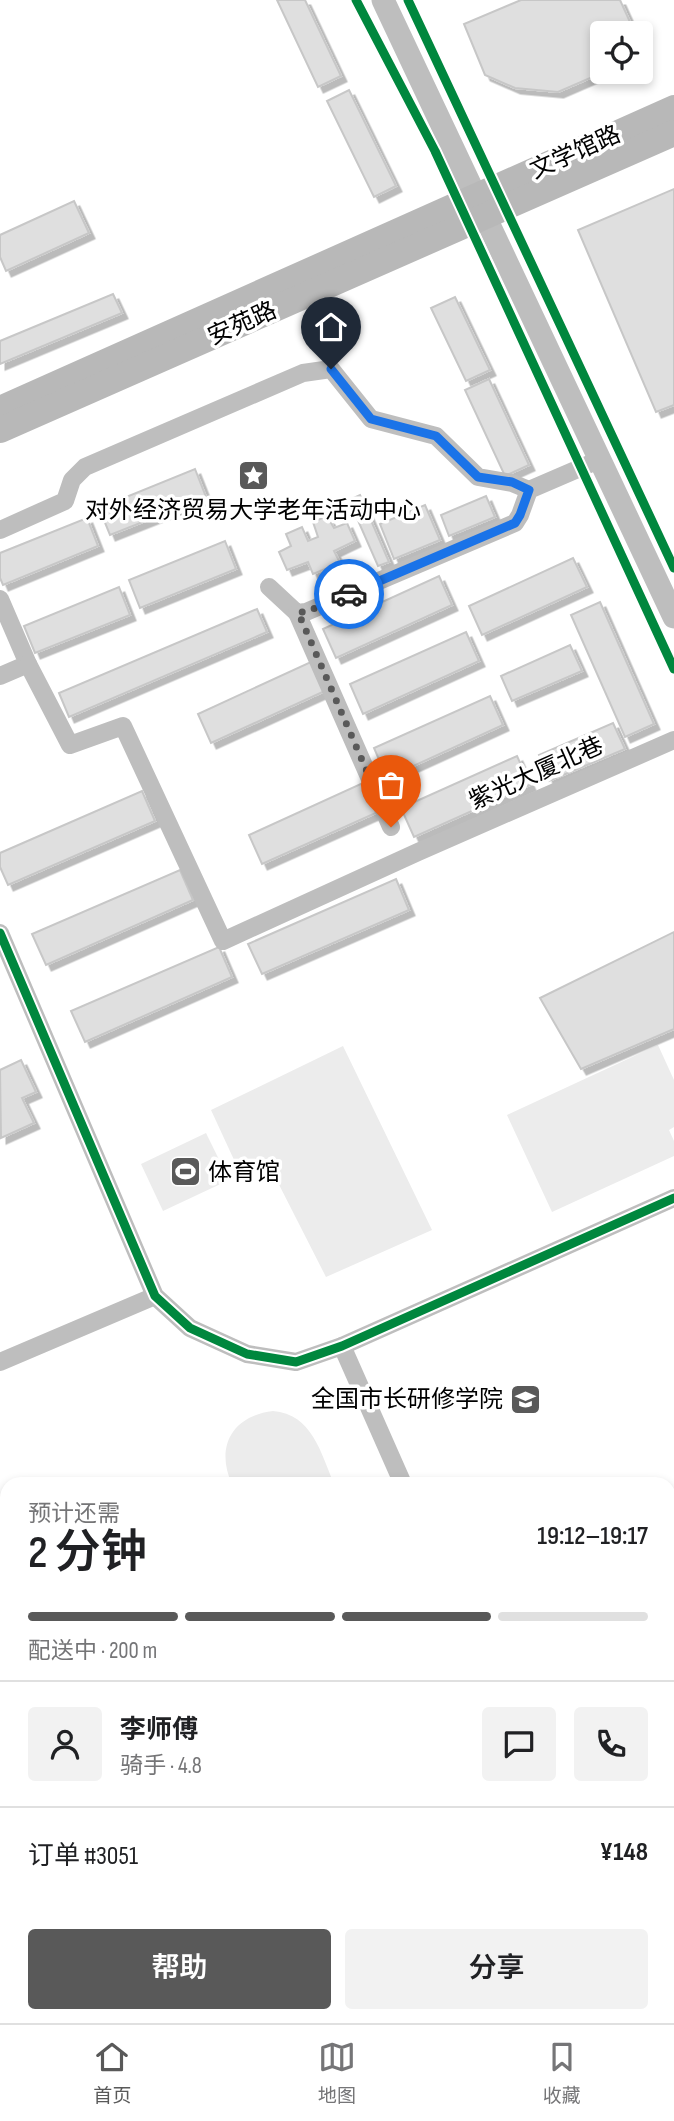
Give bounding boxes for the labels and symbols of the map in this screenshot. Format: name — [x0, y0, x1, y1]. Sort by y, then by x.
street label: 文学馆路 — [525, 120, 625, 185]
street label: 安苑路 — [203, 296, 281, 351]
pin — [301, 297, 361, 369]
place icon: 对外经济贸易大学老年活动中心 — [236, 459, 270, 493]
place label: 对外经济贸易大学老年活动中心 — [85, 496, 421, 525]
courier — [314, 559, 384, 629]
street label: 紫光大厦北巷 — [465, 731, 608, 816]
pin — [361, 755, 421, 827]
sports icon: 体育馆 — [168, 1155, 202, 1189]
place label: 体育馆 — [208, 1158, 280, 1187]
school or university icon: 全国市长研修学院 — [509, 1382, 543, 1416]
place label: 全国市长研修学院 — [311, 1385, 503, 1414]

